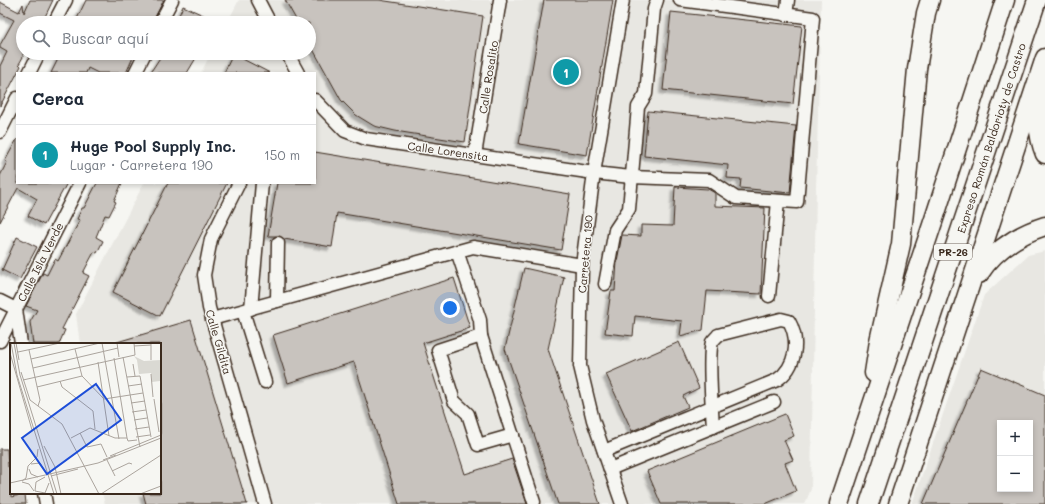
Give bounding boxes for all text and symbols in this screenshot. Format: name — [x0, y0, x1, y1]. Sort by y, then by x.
search box — [16, 16, 316, 60]
icon: search — [30, 27, 52, 49]
text: Buscar aquí — [62, 28, 149, 48]
street label: Calle Rosalito — [475, 39, 501, 115]
street label: Expreso Román Baldorioty de Castro — [953, 41, 1029, 235]
pin: 1 — [553, 57, 579, 87]
text: Cerca — [32, 87, 84, 109]
text: Huge Pool Supply Inc. — [70, 136, 236, 156]
street label: Calle Lorensita — [407, 138, 490, 164]
text: 1 — [42, 146, 48, 163]
text: 150 m — [264, 146, 300, 163]
text: Lugar · Carretera 190 — [70, 156, 213, 173]
street label: Carretera 190 — [574, 214, 596, 294]
street label: Calle Isla Verde — [14, 220, 67, 304]
road number: PR-26 — [934, 244, 972, 260]
your location — [440, 298, 460, 318]
street label: Calle Gildita — [203, 308, 235, 376]
inset map — [10, 343, 161, 494]
map controls — [997, 420, 1033, 492]
button: + — [997, 420, 1033, 456]
button: − — [997, 456, 1033, 492]

